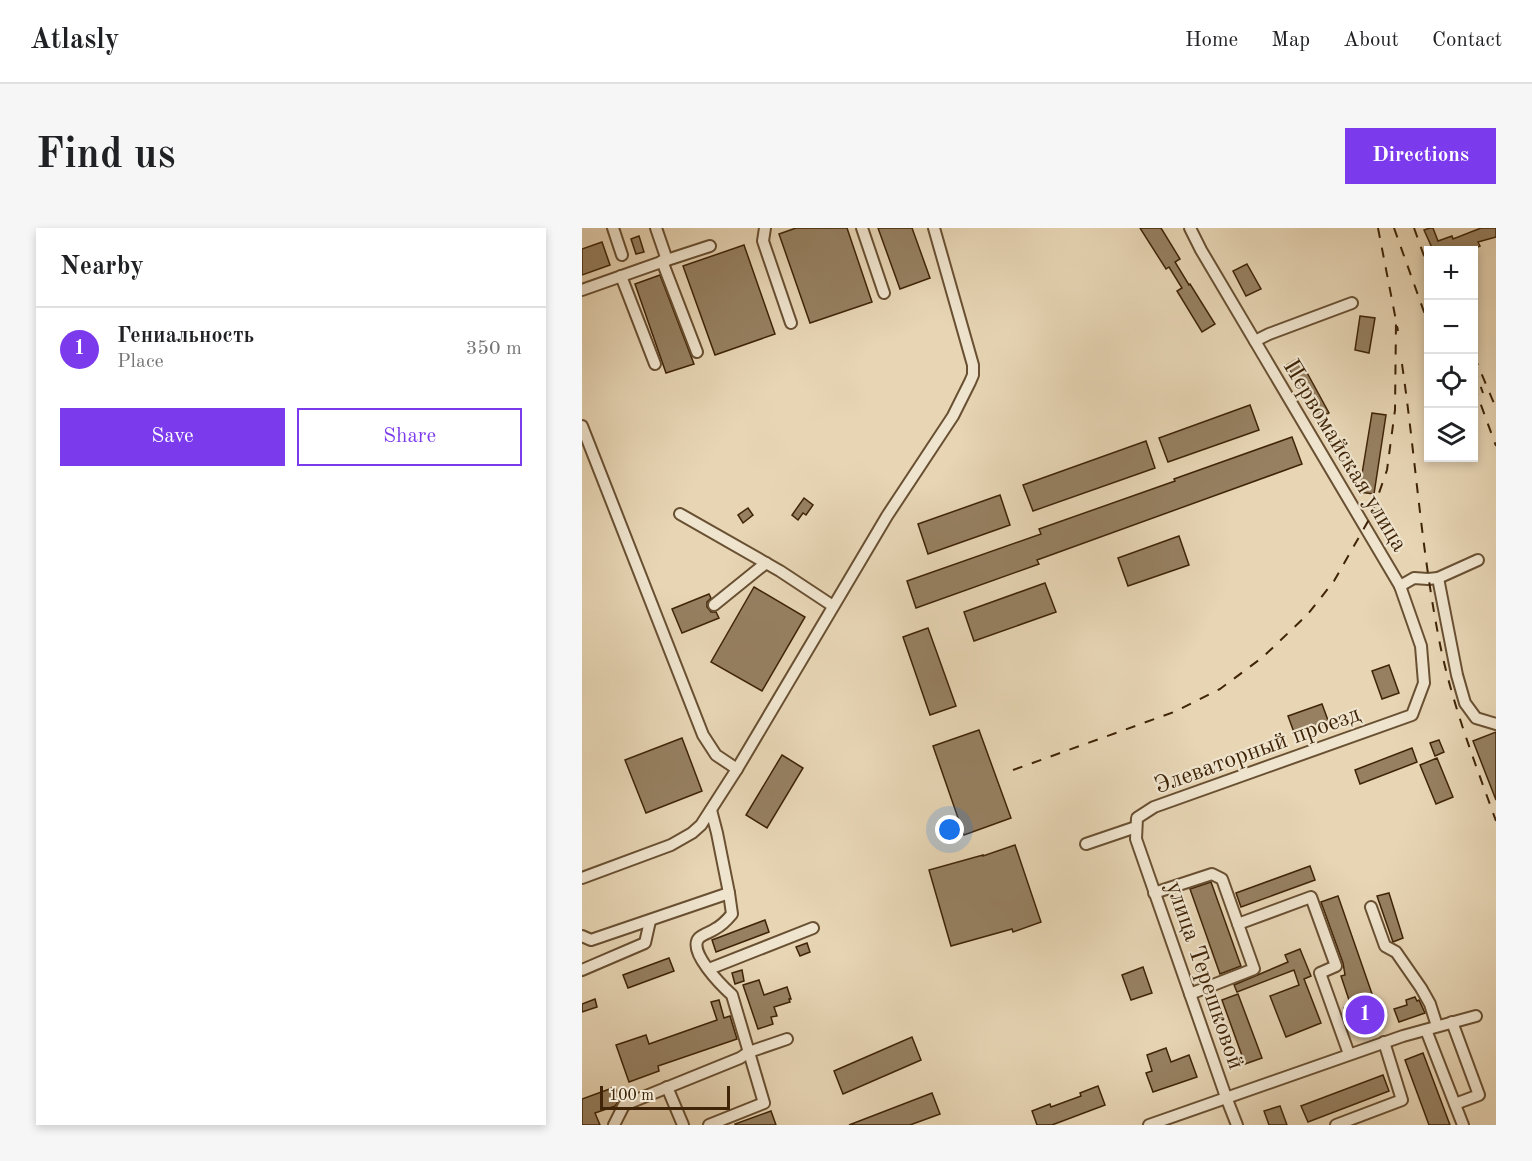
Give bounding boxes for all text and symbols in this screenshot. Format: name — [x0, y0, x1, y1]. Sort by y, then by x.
text: Atlasly — [30, 27, 120, 55]
text: Home — [1185, 30, 1238, 51]
text: Map — [1271, 30, 1310, 51]
text: About — [1343, 30, 1399, 51]
text: Contact — [1432, 30, 1502, 51]
button: Directions — [1345, 128, 1496, 184]
text: Find us — [36, 135, 175, 177]
map controls — [1424, 246, 1478, 462]
button: + — [1424, 246, 1478, 300]
text: Nearby — [60, 254, 144, 280]
button: − — [1424, 300, 1478, 354]
text: Гениальность — [117, 325, 254, 347]
text: 1 — [74, 339, 85, 359]
text: 350 m — [466, 339, 522, 359]
text: Place — [117, 352, 164, 372]
button: locate — [1424, 354, 1478, 408]
street label: Первомайская улица — [1278, 356, 1411, 556]
button: Save — [60, 408, 285, 466]
button: Share — [297, 408, 522, 466]
button: layers — [1424, 408, 1478, 462]
street label: Элеваторный проезд — [1152, 702, 1364, 799]
your location — [935, 815, 964, 844]
street label: улица Терешковой — [1161, 879, 1247, 1073]
pin: 1 — [1346, 992, 1384, 1038]
scale bar — [600, 1083, 730, 1110]
text: 100 m — [609, 1088, 654, 1104]

